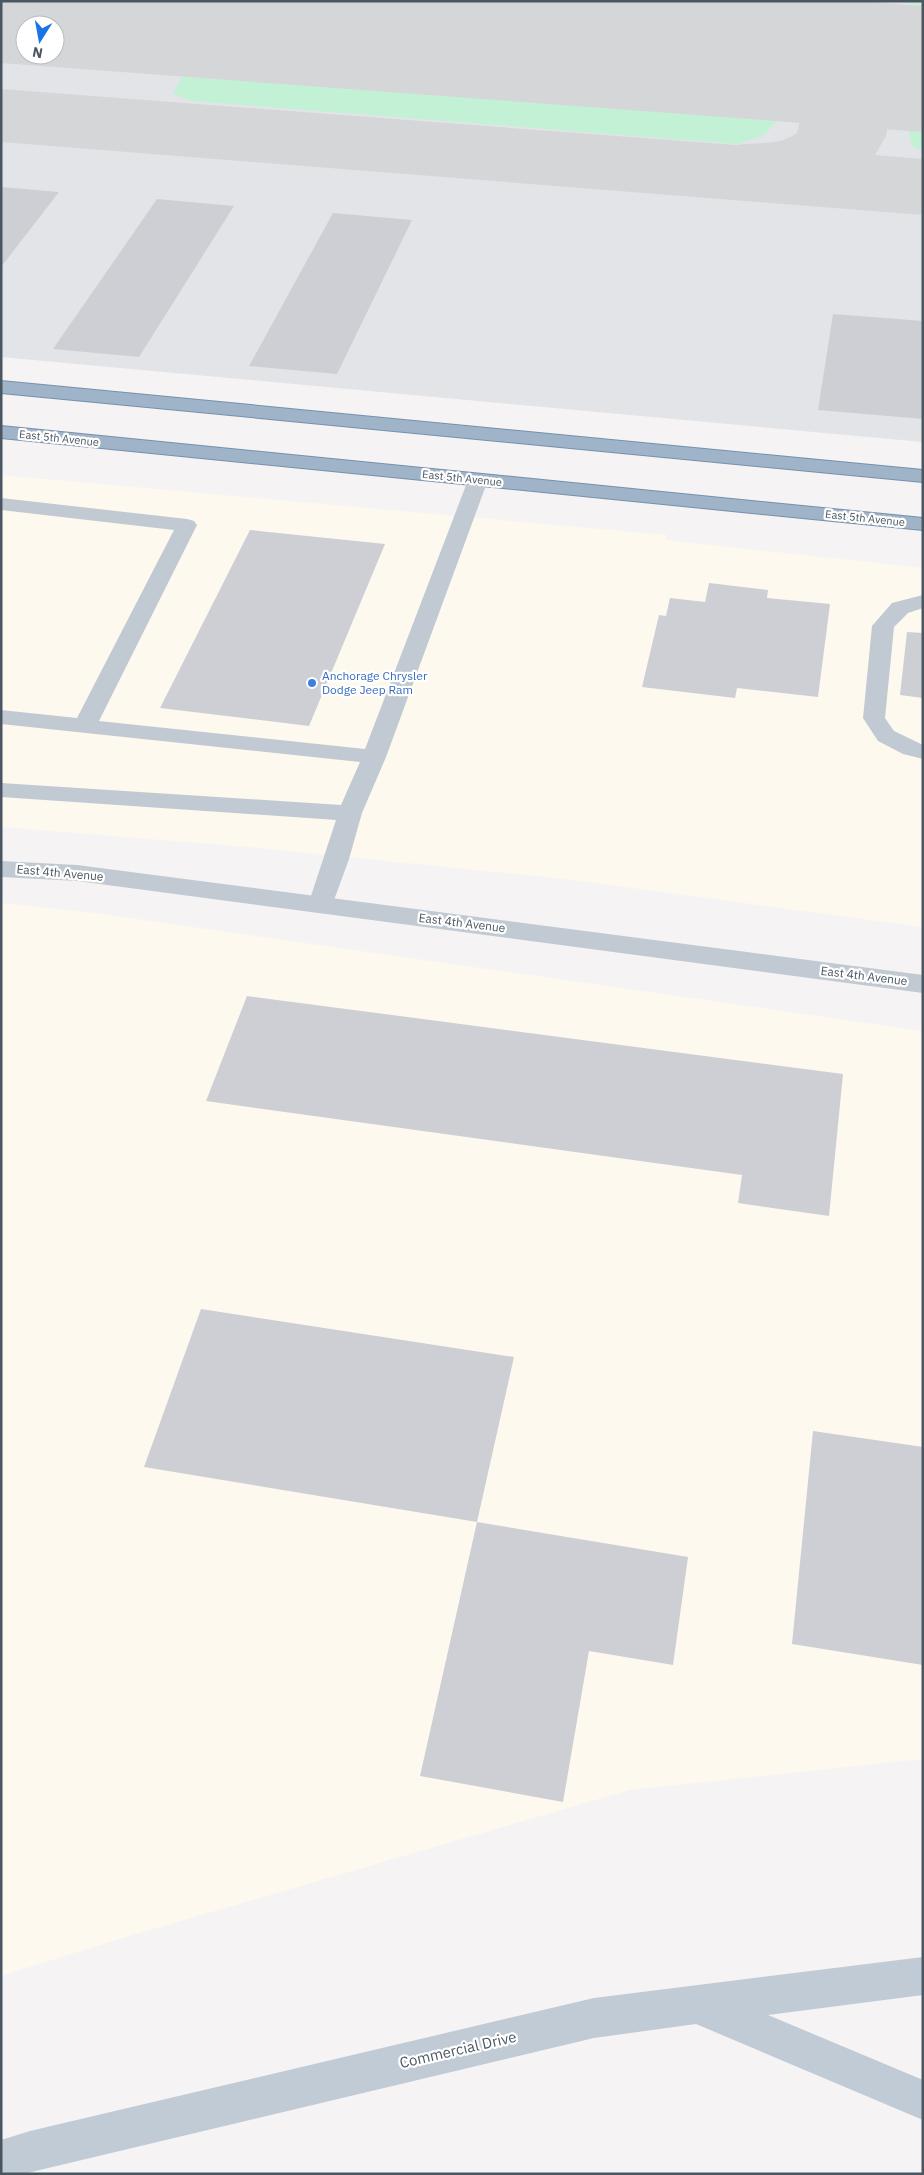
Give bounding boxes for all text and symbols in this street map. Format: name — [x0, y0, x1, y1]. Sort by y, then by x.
north arrow — [15, 15, 65, 65]
text: N — [31, 43, 44, 63]
street label: East 5th Avenue — [18, 427, 100, 449]
street label: East 5th Avenue — [421, 467, 503, 489]
street label: East 5th Avenue — [824, 507, 906, 529]
place label: Anchorage Chrysler Dodge Jeep Ram — [322, 668, 428, 697]
marker: Anchorage Chrysler Dodge Jeep Ram — [306, 677, 318, 689]
street label: East 4th Avenue — [16, 861, 105, 884]
street label: East 4th Avenue — [418, 910, 507, 935]
street label: East 4th Avenue — [820, 963, 909, 988]
street label: Commercial Drive — [398, 2027, 518, 2072]

